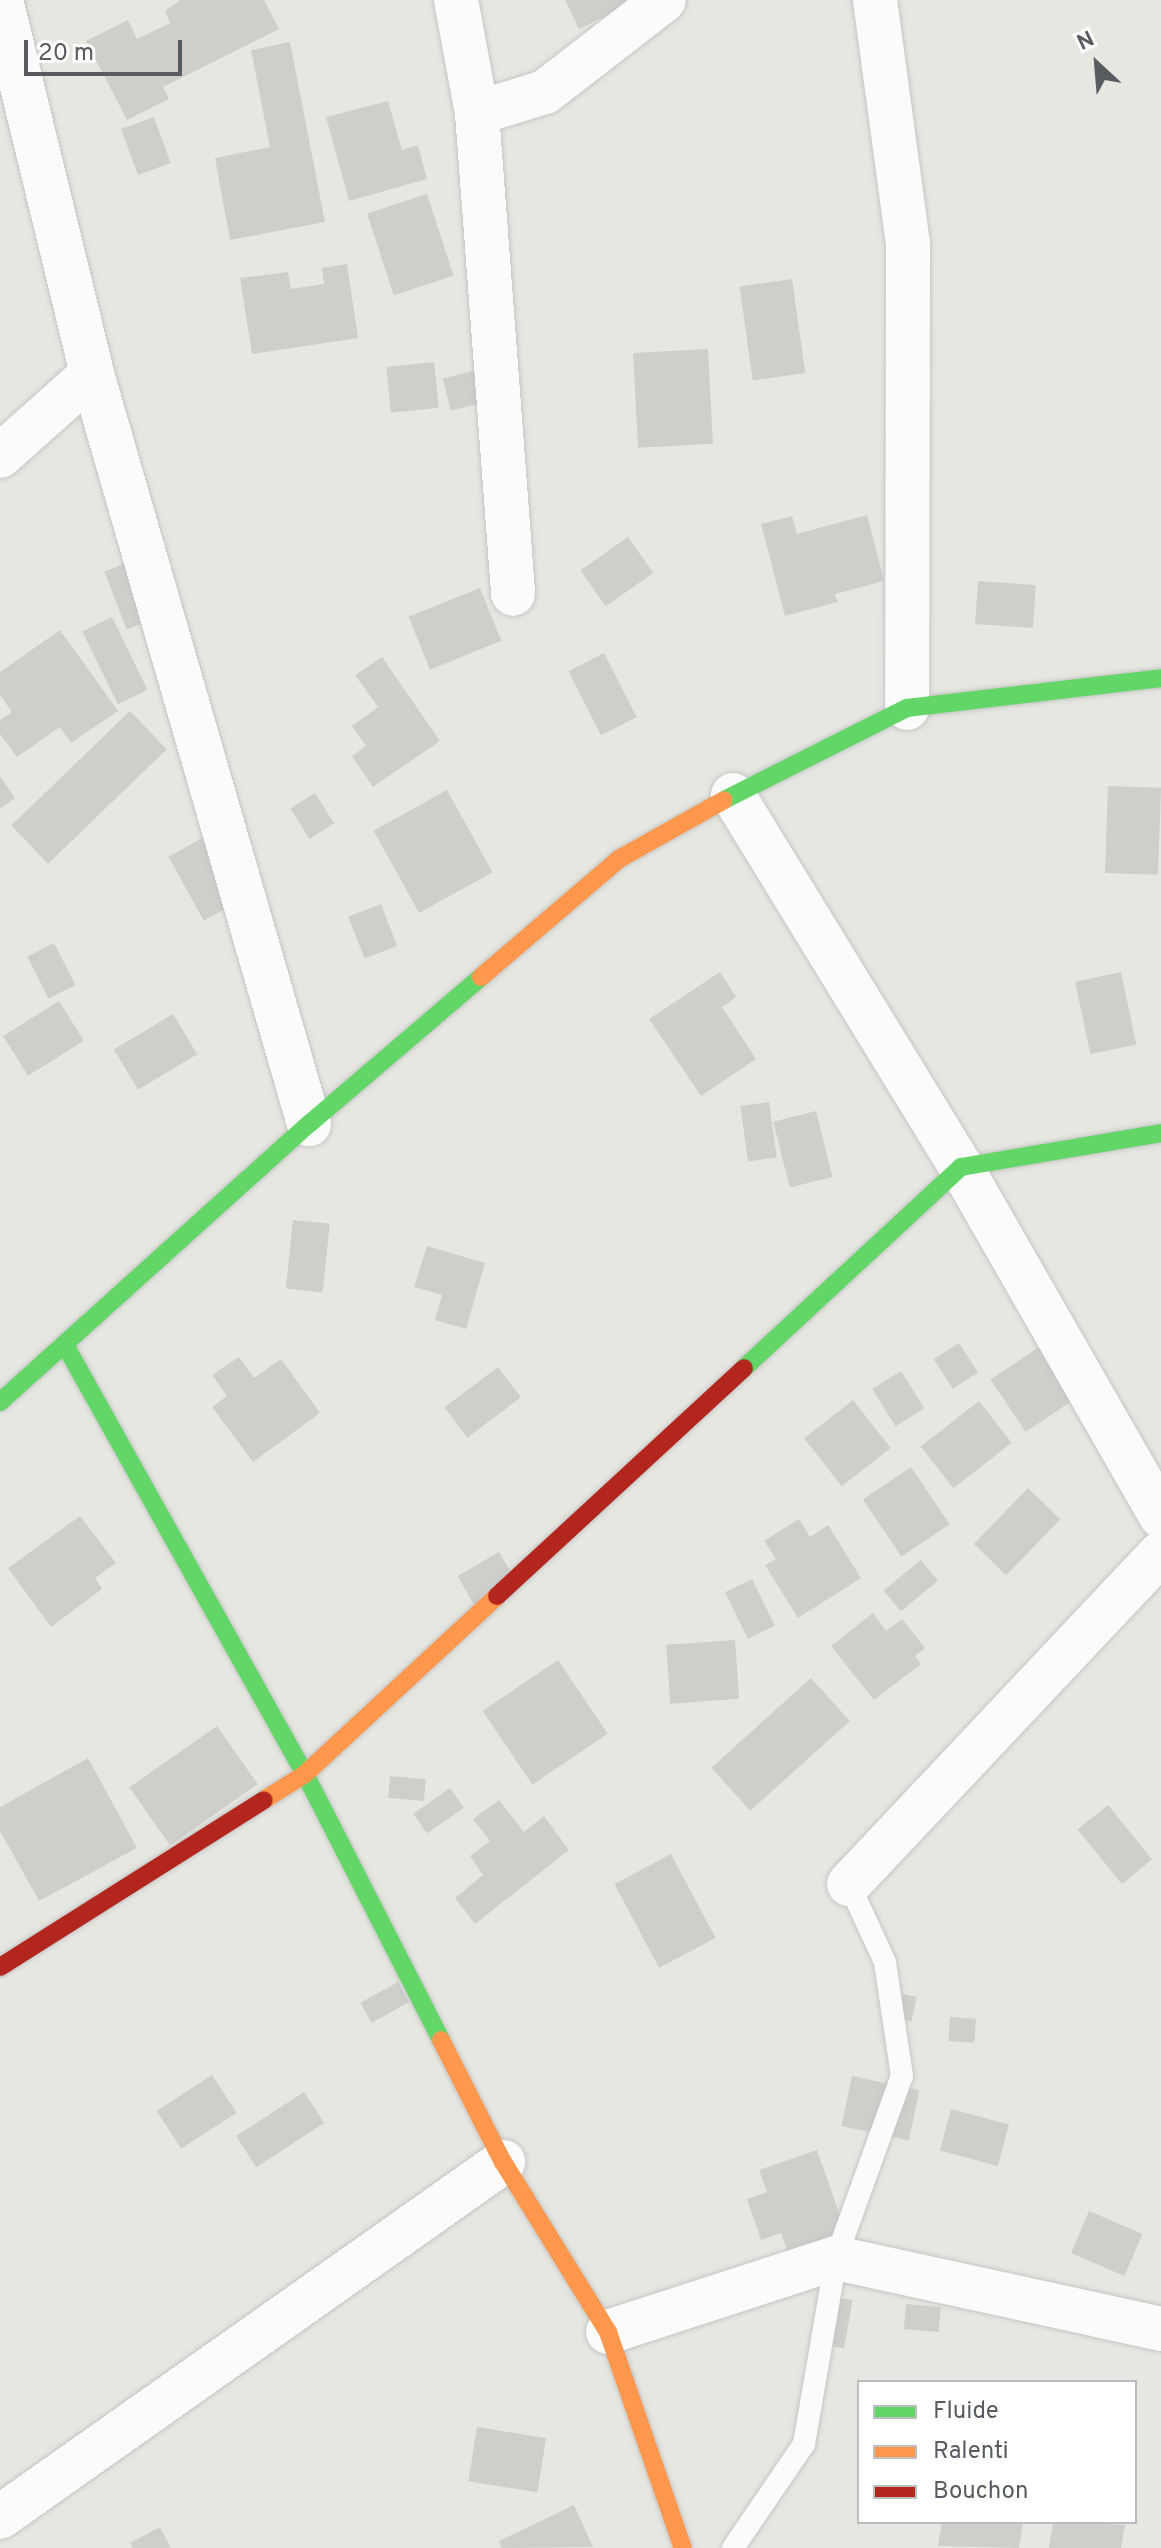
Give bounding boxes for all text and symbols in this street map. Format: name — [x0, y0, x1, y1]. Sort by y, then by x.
scale bar — [28, 24, 186, 74]
north arrow — [1057, 24, 1137, 104]
text: N — [1073, 26, 1099, 58]
text: 20 m — [38, 39, 94, 69]
legend — [857, 2380, 1137, 2524]
text: Fluide — [933, 2397, 999, 2427]
text: Ralenti — [933, 2437, 1009, 2467]
text: Bouchon — [933, 2477, 1028, 2507]

